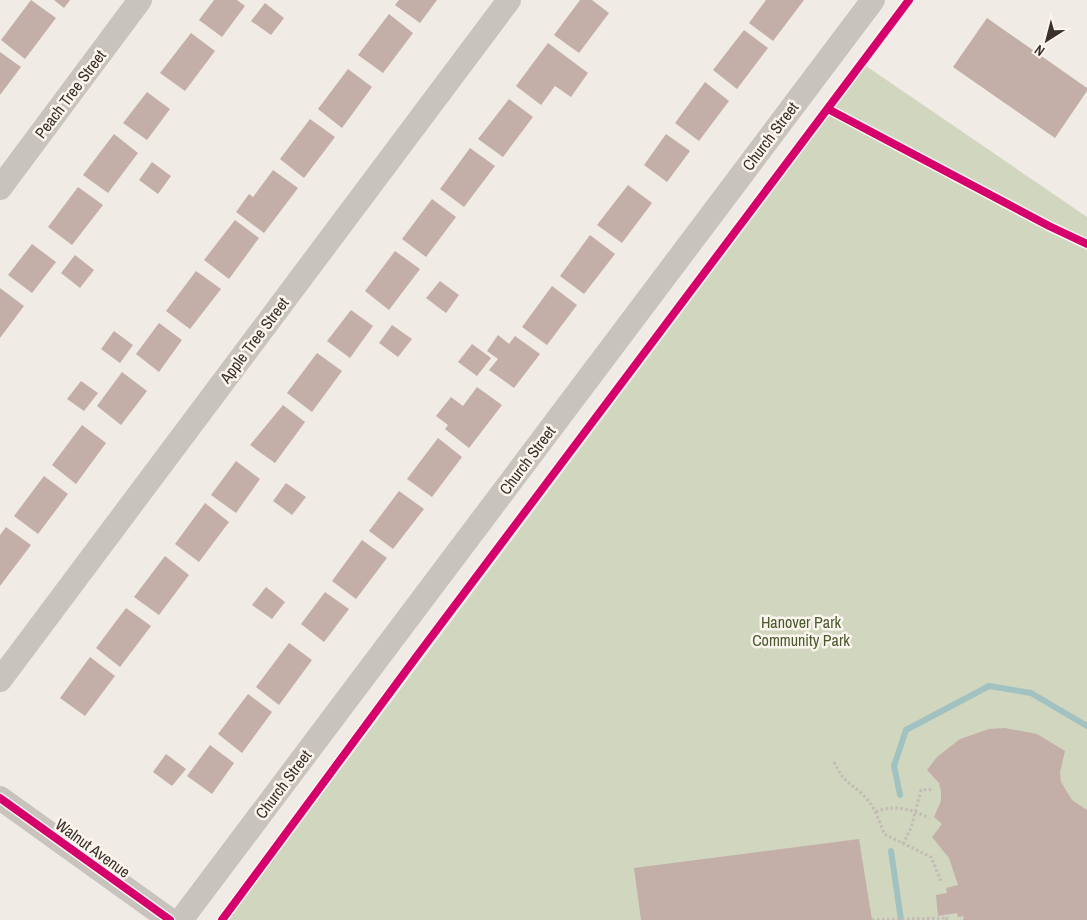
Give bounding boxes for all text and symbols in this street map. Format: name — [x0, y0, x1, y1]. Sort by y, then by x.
north arrow — [1022, 15, 1072, 65]
text: N — [1031, 41, 1048, 60]
street label: Peach Tree Street — [29, 45, 111, 143]
street label: Church Street — [737, 97, 803, 175]
street label: Apple Tree Street — [214, 292, 294, 388]
street label: Church Street — [494, 421, 560, 499]
park label: Hanover Park Community Park — [752, 611, 850, 651]
street label: Church Street — [250, 745, 316, 823]
street label: Walnut Avenue — [51, 813, 135, 883]

